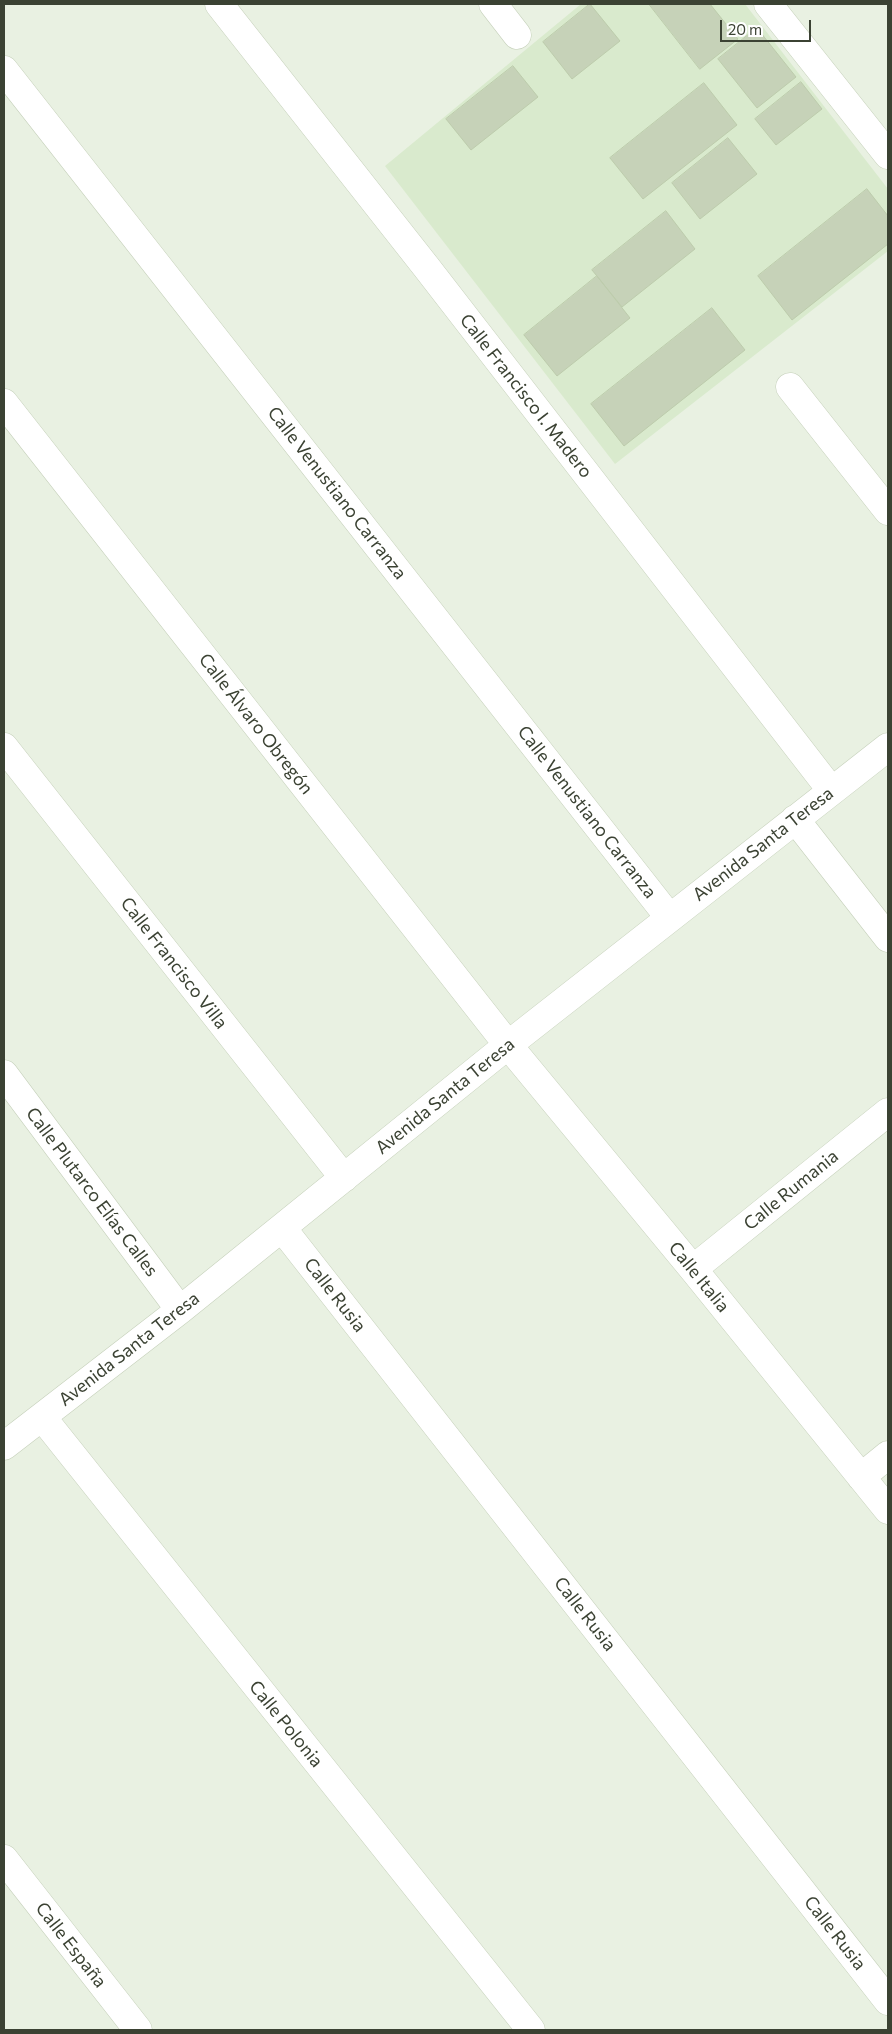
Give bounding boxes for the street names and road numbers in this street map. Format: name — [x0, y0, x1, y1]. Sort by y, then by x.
street label: Calle Francisco I. Madero — [455, 310, 597, 482]
street label: Calle Venustiano Carranza — [263, 402, 411, 584]
street label: Calle Álvaro Obregón — [194, 649, 318, 799]
street label: Calle Venustiano Carranza — [513, 721, 661, 903]
street label: Avenida Santa Teresa — [688, 782, 838, 906]
street label: Calle Francisco Villa — [116, 893, 232, 1033]
street label: Avenida Santa Teresa — [371, 1033, 519, 1159]
street label: Calle Plutarco Elías Calles — [21, 1103, 163, 1281]
street label: Calle Rumania — [739, 1145, 843, 1235]
street label: Calle Italia — [664, 1237, 734, 1317]
street label: Calle Rusia — [299, 1254, 371, 1336]
street label: Avenida Santa Teresa — [54, 1287, 204, 1411]
street label: Calle Rusia — [549, 1573, 621, 1655]
street label: Calle Polonia — [244, 1676, 328, 1772]
street label: Calle Rusia — [799, 1892, 871, 1974]
street label: Calle España — [31, 1898, 111, 1992]

